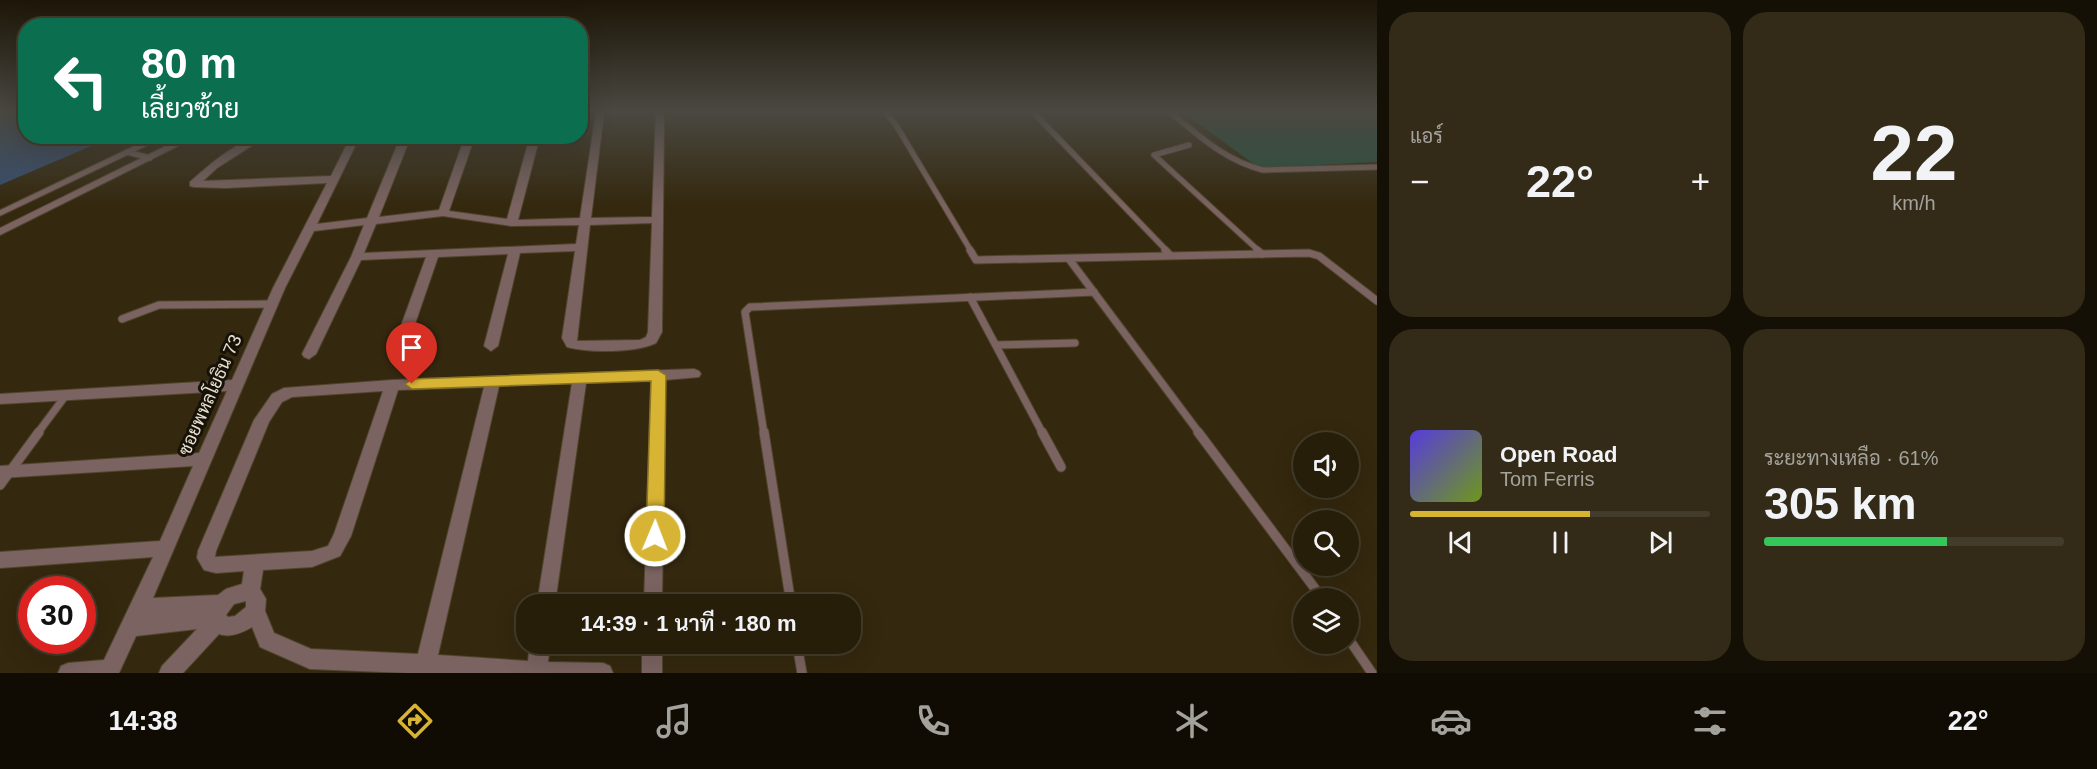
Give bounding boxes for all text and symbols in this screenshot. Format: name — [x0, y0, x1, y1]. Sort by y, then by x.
text: 80 m — [141, 40, 237, 87]
icon: left — [42, 42, 120, 120]
text: เลี้ยวซ้าย — [141, 94, 239, 124]
text: 22 — [1871, 109, 1957, 197]
text: แอร์ — [1410, 125, 1443, 147]
text: 22° — [1526, 156, 1594, 207]
text: − — [1410, 163, 1429, 200]
text: + — [1691, 163, 1710, 200]
text: km/h — [1892, 192, 1936, 214]
pin — [386, 322, 437, 384]
street label: ซอยพหลโยธิน 73 — [172, 330, 246, 459]
icon: arrive — [395, 331, 428, 364]
map controls — [1293, 432, 1359, 654]
button: sound — [1293, 432, 1359, 498]
text: Open Road — [1500, 442, 1617, 467]
text: ระยะทางเหลือ · 61% — [1764, 447, 1938, 469]
text: Tom Ferris — [1500, 468, 1594, 490]
text: 305 km — [1764, 478, 1917, 529]
position arrow — [623, 504, 687, 568]
button: search — [1293, 510, 1359, 576]
icon: previous — [1444, 526, 1477, 559]
icon: pause — [1544, 526, 1577, 559]
icon: next — [1644, 526, 1677, 559]
speed limit sign: 30 — [18, 576, 96, 654]
button: layers — [1293, 588, 1359, 654]
text: 14:39 · 1 นาที · 180 m — [580, 611, 797, 636]
icon: directions — [394, 700, 436, 742]
icon: music — [653, 700, 695, 742]
icon: phone — [912, 700, 954, 742]
icon: climate — [1171, 700, 1213, 742]
icon: car — [1430, 700, 1472, 742]
icon: filters — [1689, 700, 1731, 742]
text: 14:38 — [108, 706, 178, 736]
text: 22° — [1948, 706, 1988, 736]

